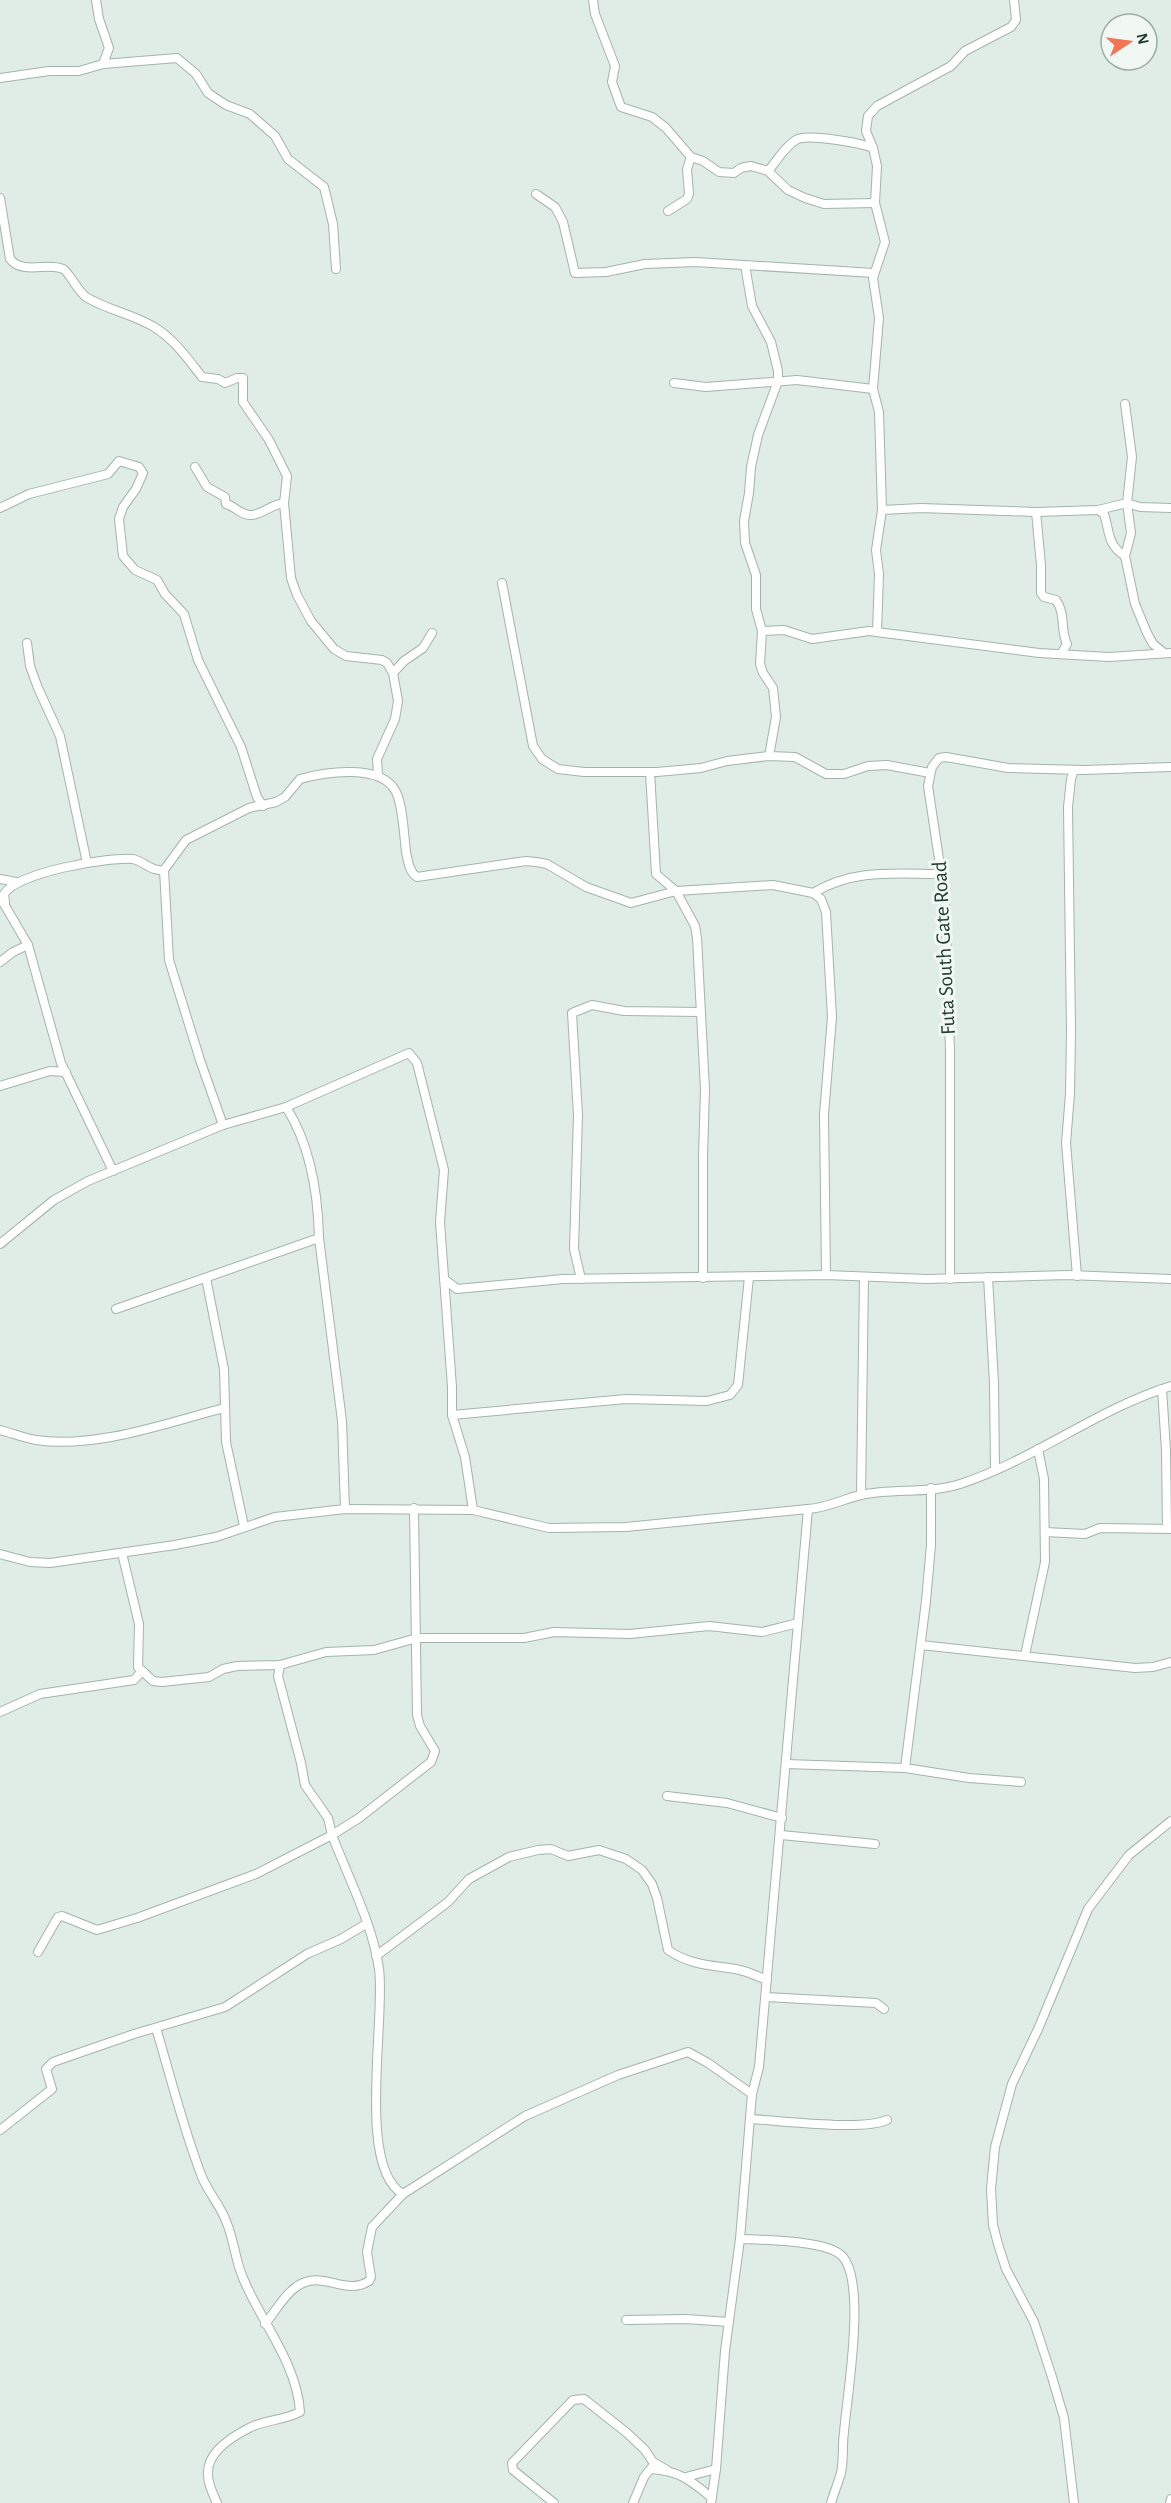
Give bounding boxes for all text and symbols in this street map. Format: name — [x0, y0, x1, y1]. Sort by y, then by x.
north arrow — [1099, 12, 1159, 72]
text: N — [1134, 32, 1152, 46]
street label: Futa South Gate Road — [929, 861, 959, 1035]

